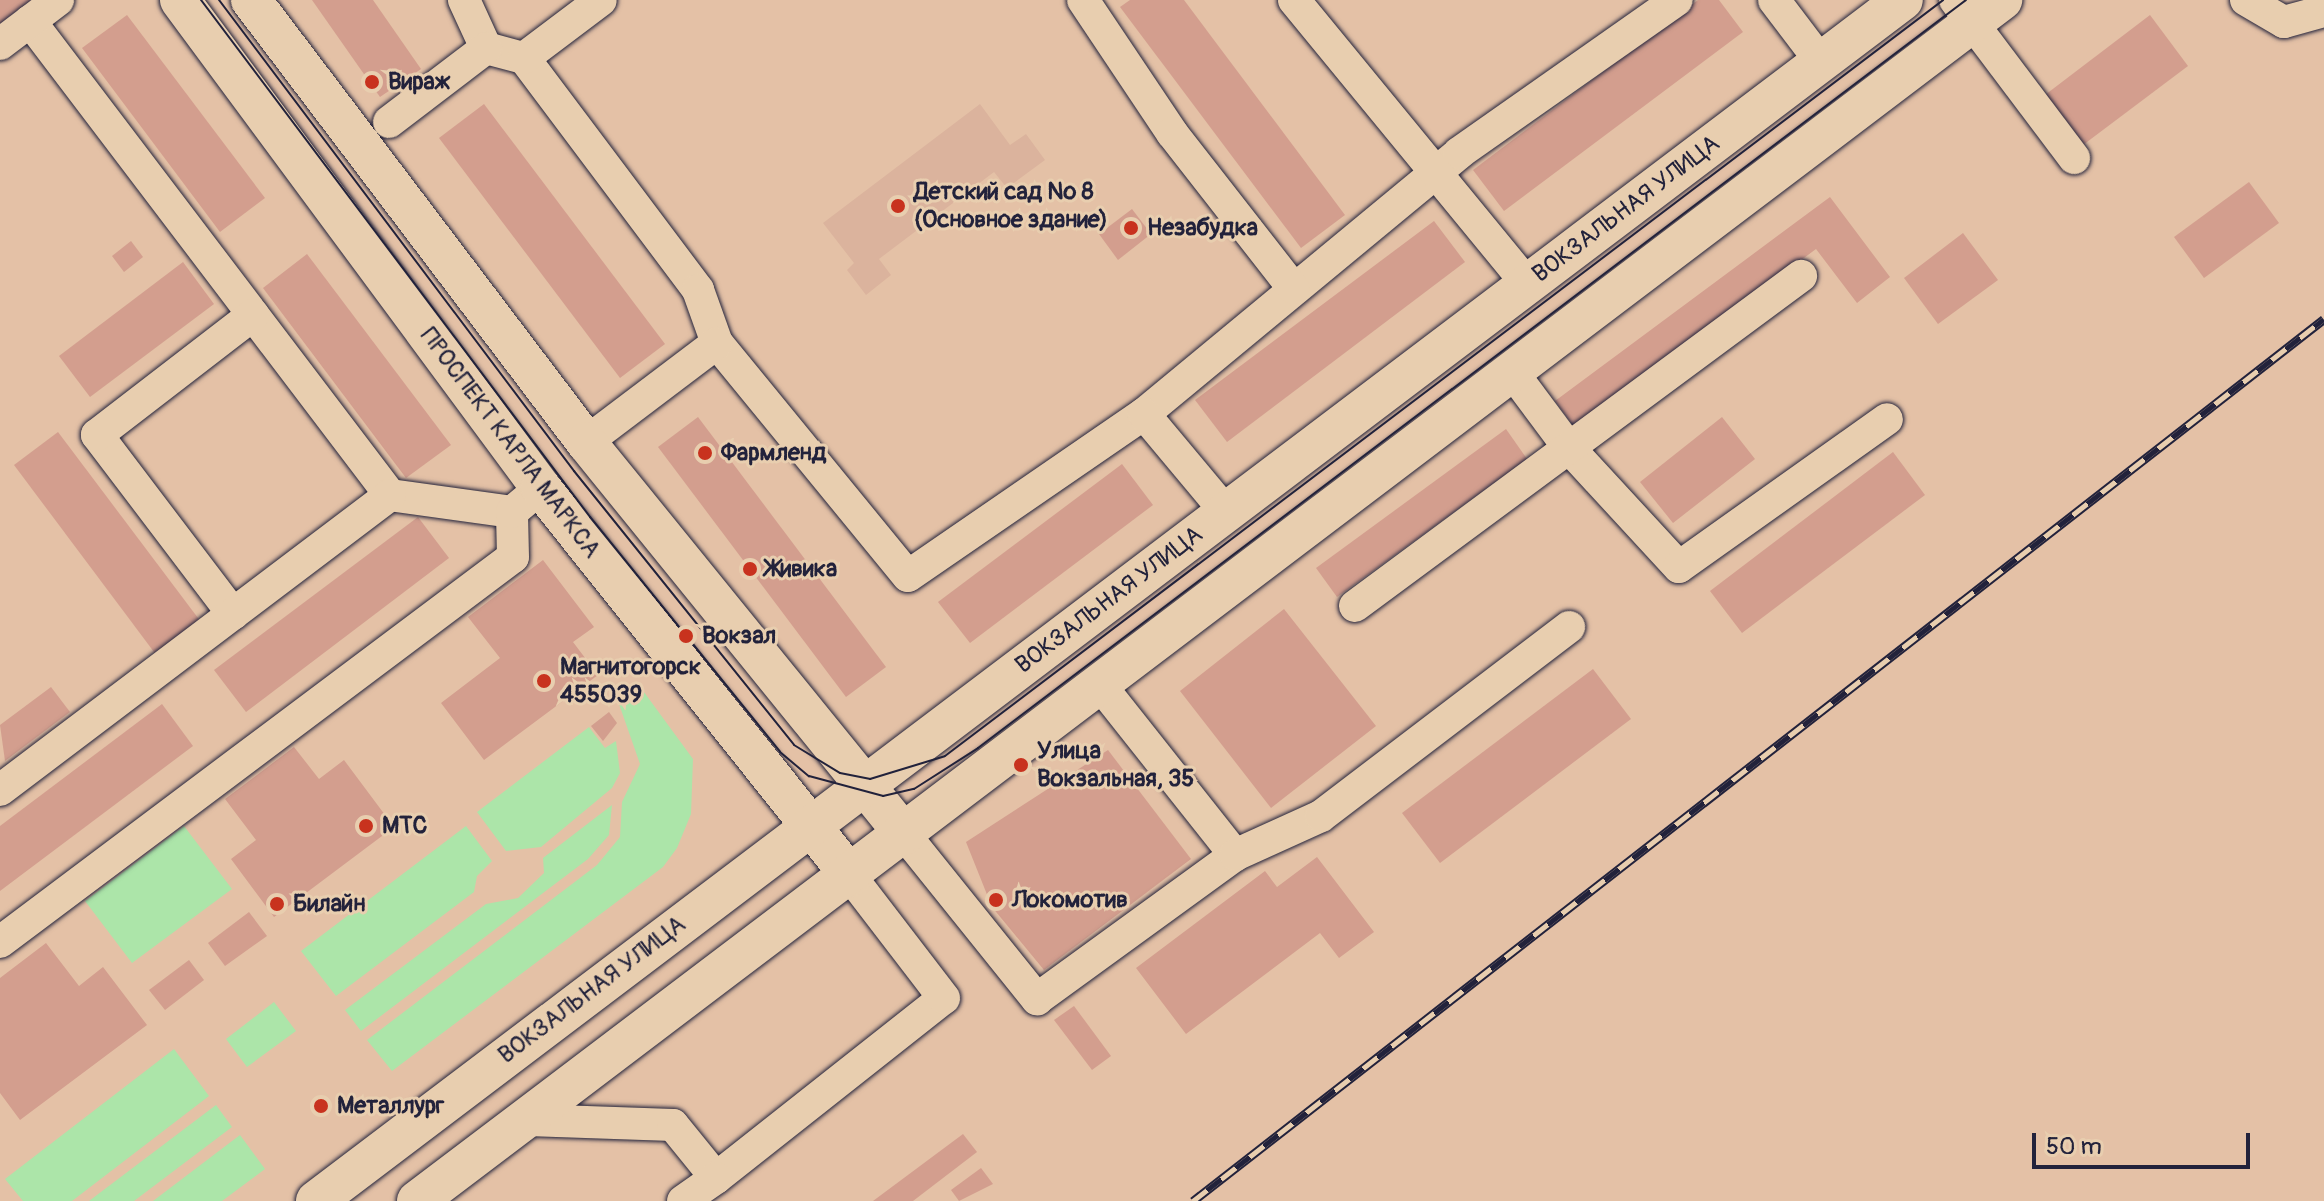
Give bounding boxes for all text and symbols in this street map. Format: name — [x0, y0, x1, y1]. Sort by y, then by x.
place label: Вираж — [388, 68, 450, 96]
marker: Вираж — [363, 73, 381, 91]
street label: ВОКЗАЛЬНАЯ УЛИЦА — [1527, 129, 1725, 289]
place label: Детский сад № 8 (Основное здание) — [914, 178, 1108, 234]
marker: Детский сад № 8 (Основное здание) — [889, 197, 907, 215]
place label: Незабудка — [1147, 214, 1258, 242]
marker: Незабудка — [1122, 219, 1140, 237]
street label: ПРОСПЕКТ КАРЛА МАРКСА — [414, 322, 606, 564]
place label: Фармленд — [721, 439, 826, 467]
marker: Фармленд — [696, 444, 714, 462]
street label: ВОКЗАЛЬНАЯ УЛИЦА — [1010, 520, 1208, 680]
place label: Живика — [766, 555, 837, 583]
marker: Живика — [741, 560, 759, 578]
place label: Вокзал — [702, 622, 776, 650]
marker: Вокзал — [677, 627, 695, 645]
place label: Магнитогорск 455039 — [560, 653, 701, 709]
marker: Магнитогорск 455039 — [535, 672, 553, 690]
place label: Улица Вокзальная, 35 — [1037, 737, 1194, 793]
marker: Улица Вокзальная, 35 — [1012, 756, 1030, 774]
place label: МТС — [382, 812, 427, 840]
marker: МТС — [357, 817, 375, 835]
place label: Локомотив — [1012, 886, 1128, 914]
place label: Билайн — [293, 890, 365, 918]
marker: Локомотив — [987, 891, 1005, 909]
marker: Билайн — [268, 895, 286, 913]
street label: ВОКЗАЛЬНАЯ УЛИЦА — [493, 910, 691, 1070]
place label: Металлург — [337, 1092, 444, 1120]
marker: Металлург — [312, 1097, 330, 1115]
scale bar — [2036, 1117, 2254, 1167]
text: 50 m — [2046, 1132, 2102, 1161]

